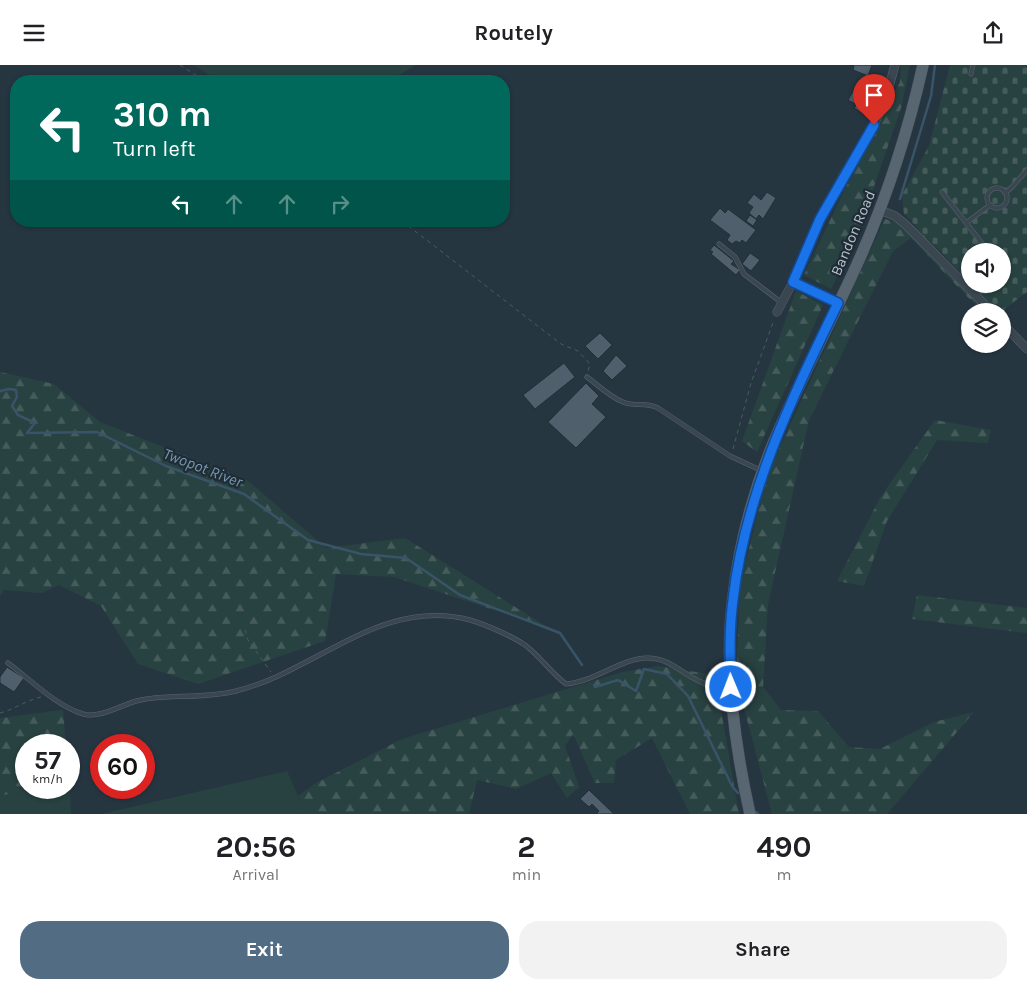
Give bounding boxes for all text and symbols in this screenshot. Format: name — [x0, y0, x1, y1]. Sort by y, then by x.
icon: menu — [20, 19, 48, 47]
icon: share — [979, 19, 1007, 47]
text: Routely — [474, 20, 553, 46]
pin — [853, 74, 895, 125]
icon: arrive — [860, 81, 888, 109]
text: 310 m — [113, 94, 211, 135]
icon: left — [30, 95, 95, 160]
text: Turn left — [113, 136, 196, 162]
street label: Bandon Road — [827, 188, 879, 278]
icon: left — [167, 190, 195, 218]
icon: ahead — [220, 190, 248, 218]
icon: ahead — [273, 190, 301, 218]
icon: right — [326, 190, 354, 218]
map controls — [961, 243, 1011, 353]
button: sound — [961, 243, 1011, 293]
button: layers — [961, 303, 1011, 353]
water label: Twopot River — [160, 444, 246, 491]
position arrow — [704, 660, 756, 712]
speed limit sign: 60 — [90, 734, 155, 799]
text: 57 — [34, 746, 61, 775]
text: km/h — [32, 772, 63, 786]
text: 20:56 — [215, 829, 296, 865]
text: 2 — [517, 829, 535, 865]
text: 490 — [756, 829, 812, 865]
text: Arrival — [232, 865, 279, 884]
text: min — [512, 865, 541, 884]
text: m — [777, 865, 792, 884]
button: Exit — [20, 921, 509, 979]
button: Share — [519, 921, 1007, 979]

